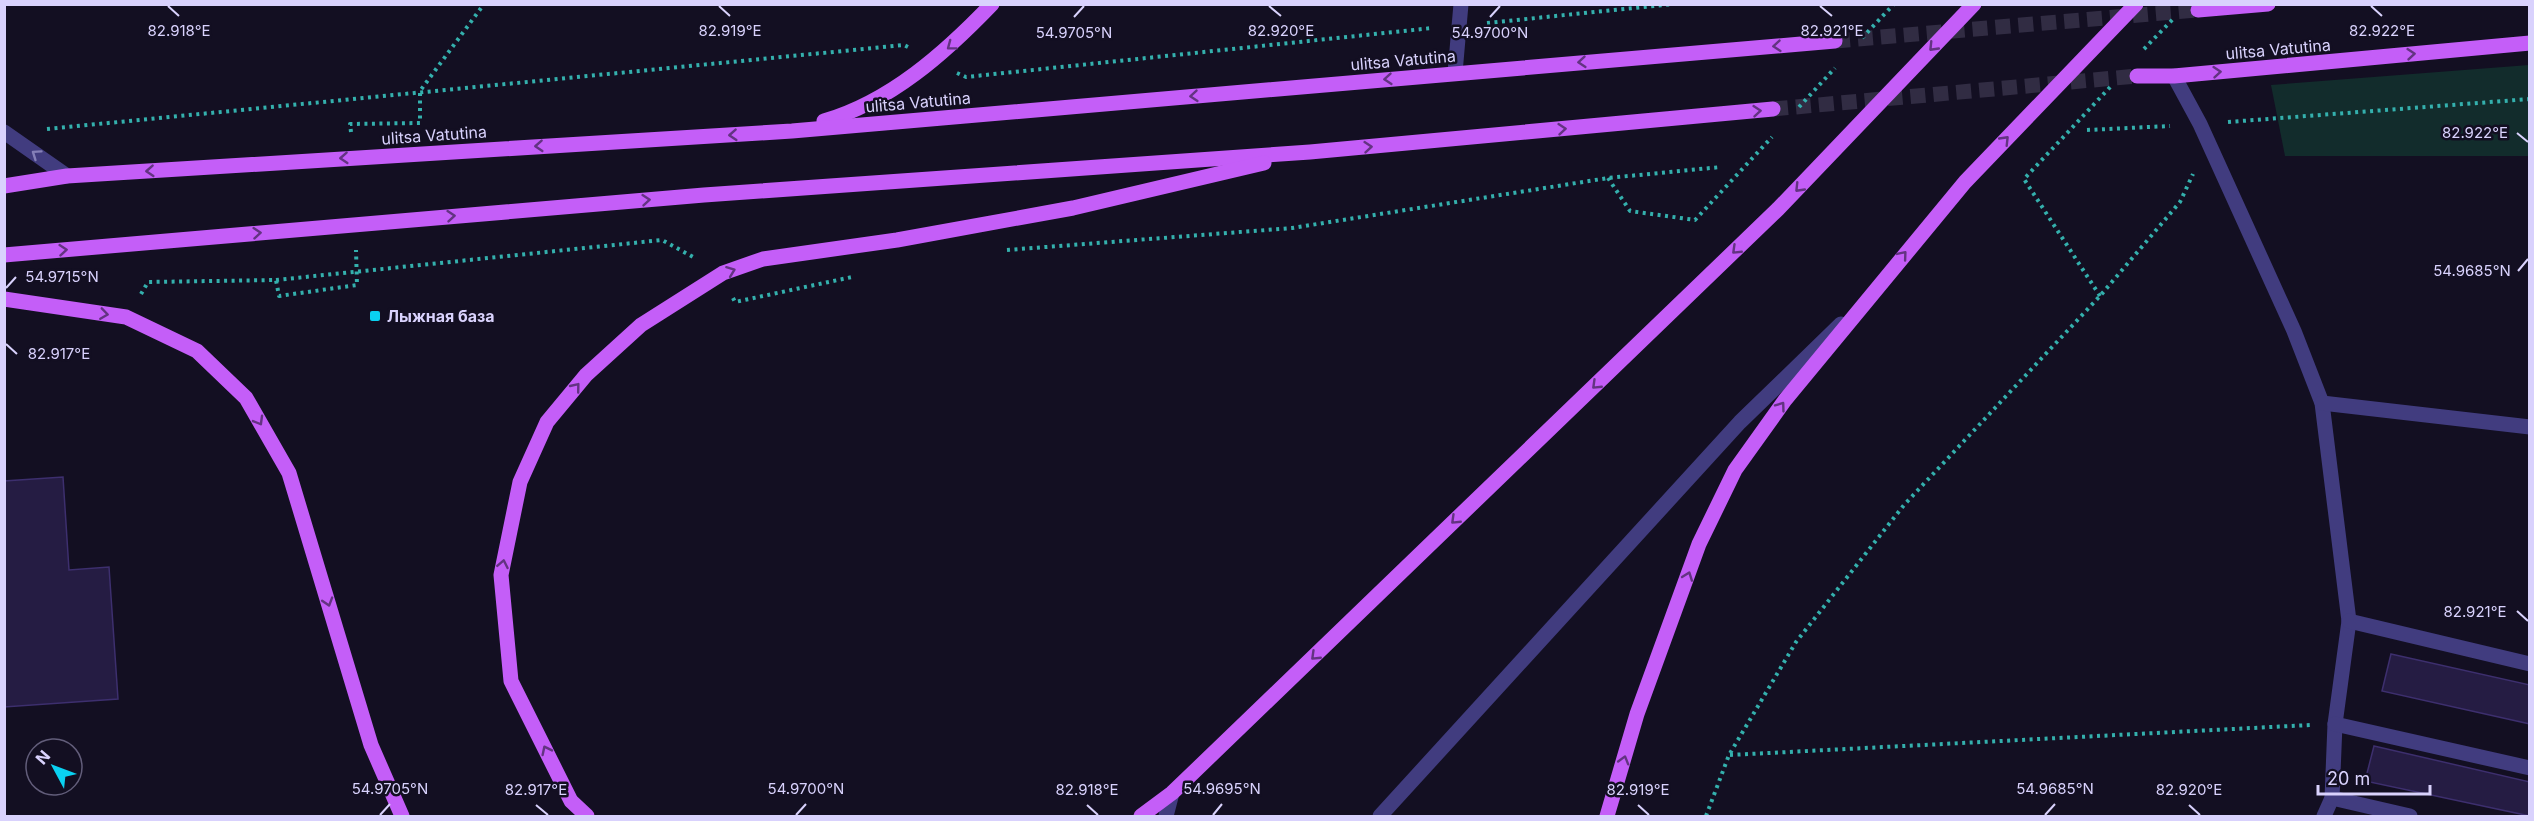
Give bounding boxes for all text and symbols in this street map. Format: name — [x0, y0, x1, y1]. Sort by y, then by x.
text: 82.918°E — [148, 21, 210, 40]
text: 82.919°E — [698, 21, 762, 40]
text: 82.920°E — [1248, 21, 1314, 40]
text: 82.921°E — [1800, 21, 1864, 40]
text: 82.922°E — [2349, 21, 2415, 40]
text: 54.9705°N — [1036, 23, 1112, 42]
text: 54.9700°N — [1452, 23, 1528, 42]
street label: ulitsa Vatutina — [2224, 34, 2332, 64]
one-way arrow — [946, 38, 957, 49]
one-way arrow — [1772, 39, 1781, 52]
one-way arrow — [1930, 39, 1941, 50]
street label: ulitsa Vatutina — [1349, 45, 1457, 75]
one-way arrow — [2406, 48, 2415, 61]
one-way arrow — [1578, 55, 1587, 68]
one-way arrow — [2212, 66, 2221, 79]
one-way arrow — [1383, 72, 1393, 85]
street label: ulitsa Vatutina — [864, 87, 972, 117]
one-way arrow — [1189, 89, 1198, 102]
one-way arrow — [1752, 105, 1761, 118]
street label: ulitsa Vatutina — [381, 121, 487, 149]
one-way arrow — [1558, 123, 1567, 136]
text: 82.922°E — [2442, 123, 2508, 142]
one-way arrow — [729, 128, 738, 141]
one-way arrow — [1998, 137, 2009, 148]
one-way arrow — [534, 140, 543, 153]
one-way arrow — [1364, 141, 1373, 154]
one-way arrow — [31, 150, 42, 161]
one-way arrow — [340, 152, 349, 165]
one-way arrow — [145, 164, 154, 177]
one-way arrow — [1795, 180, 1806, 191]
one-way arrow — [641, 193, 650, 206]
one-way arrow — [447, 210, 456, 223]
one-way arrow — [253, 227, 262, 240]
one-way arrow — [1732, 243, 1743, 254]
one-way arrow — [58, 244, 67, 257]
one-way arrow — [1896, 251, 1907, 262]
text: 54.9685°N — [2433, 261, 2511, 280]
one-way arrow — [725, 265, 736, 278]
text: 54.9715°N — [25, 267, 99, 286]
place label: Лыжная база — [387, 306, 495, 326]
one-way arrow — [99, 307, 109, 319]
marker: Лыжная база — [368, 309, 382, 323]
text: 82.917°E — [28, 344, 90, 363]
one-way arrow — [1592, 378, 1602, 389]
one-way arrow — [569, 382, 580, 393]
one-way arrow — [1774, 401, 1785, 412]
one-way arrow — [252, 415, 263, 425]
one-way arrow — [1451, 513, 1462, 524]
one-way arrow — [496, 559, 509, 569]
one-way arrow — [1680, 571, 1693, 582]
one-way arrow — [321, 596, 333, 607]
text: 82.921°E — [2443, 602, 2507, 621]
one-way arrow — [1311, 648, 1322, 659]
north arrow — [24, 737, 84, 797]
one-way arrow — [541, 745, 553, 756]
text: N — [31, 746, 54, 768]
one-way arrow — [1617, 755, 1629, 766]
scale bar — [2318, 758, 2430, 796]
text: 20 m — [2327, 768, 2370, 789]
text: 54.9705°N — [352, 779, 428, 798]
text: 54.9700°N — [768, 779, 844, 798]
text: 54.9695°N — [1183, 779, 1261, 798]
text: 54.9685°N — [2016, 779, 2094, 798]
text: 82.917°E — [505, 780, 567, 799]
text: 82.918°E — [1056, 780, 1118, 799]
text: 82.919°E — [1606, 780, 1670, 799]
text: 82.920°E — [2156, 780, 2222, 799]

